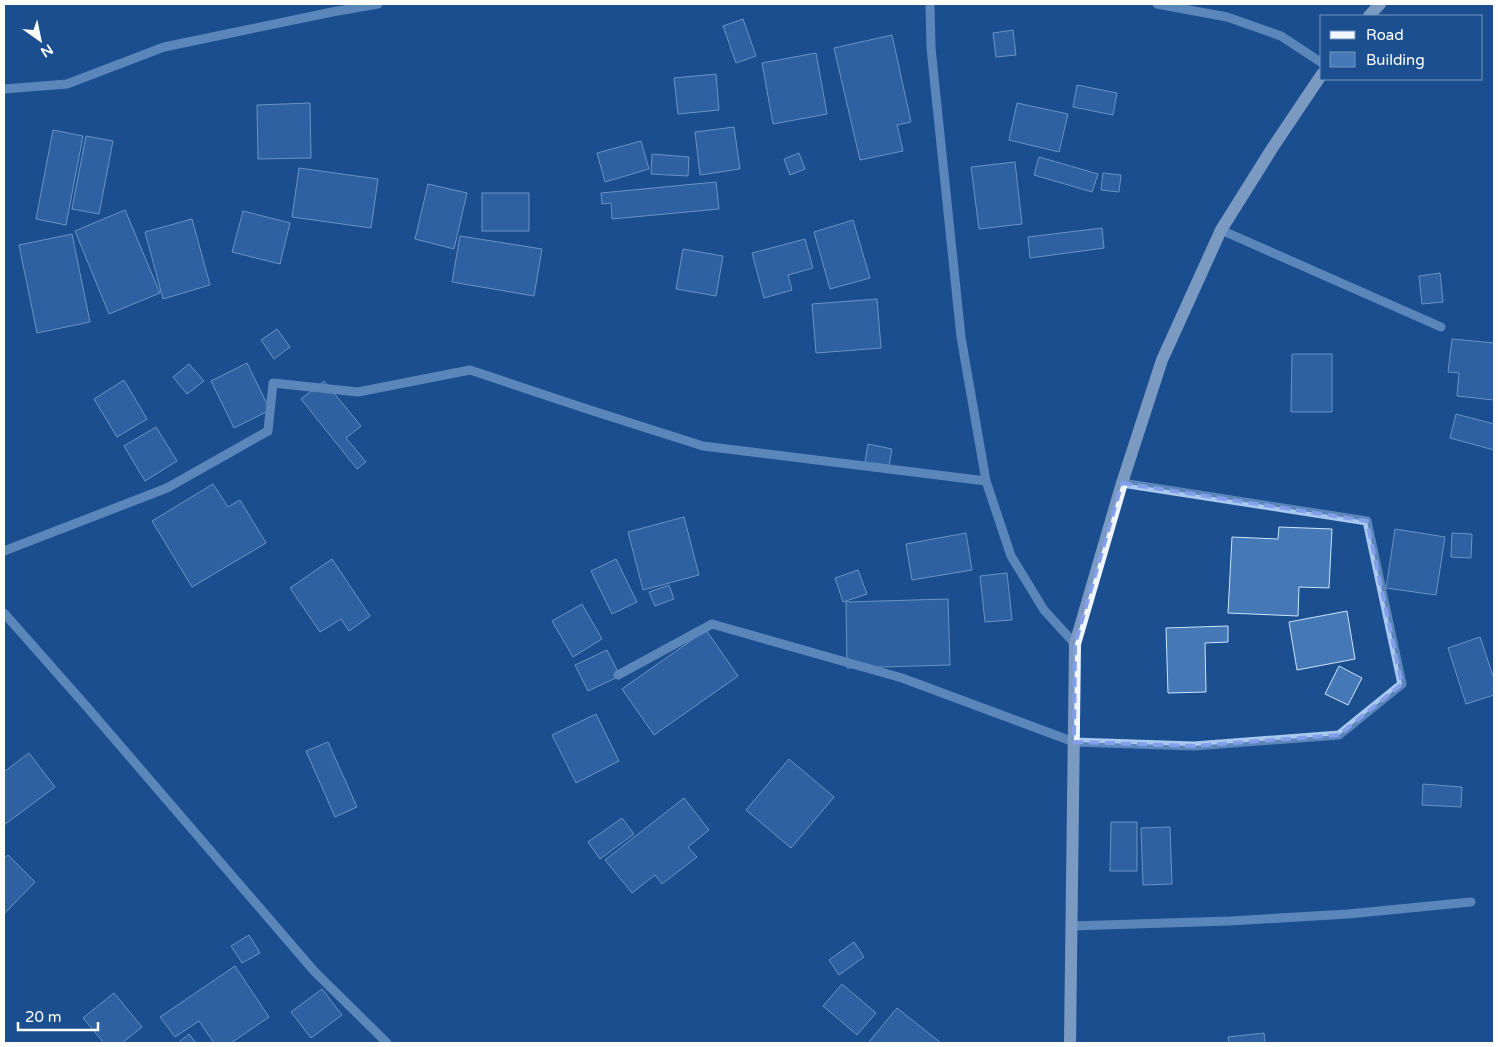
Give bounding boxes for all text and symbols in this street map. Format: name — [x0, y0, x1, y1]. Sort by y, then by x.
north arrow — [15, 15, 65, 65]
legend — [1320, 15, 1483, 80]
text: Road — [1366, 26, 1404, 44]
text: N — [37, 40, 56, 61]
text: Building — [1366, 51, 1425, 69]
scale bar — [18, 1000, 98, 1032]
text: 20 m — [25, 1008, 62, 1026]

